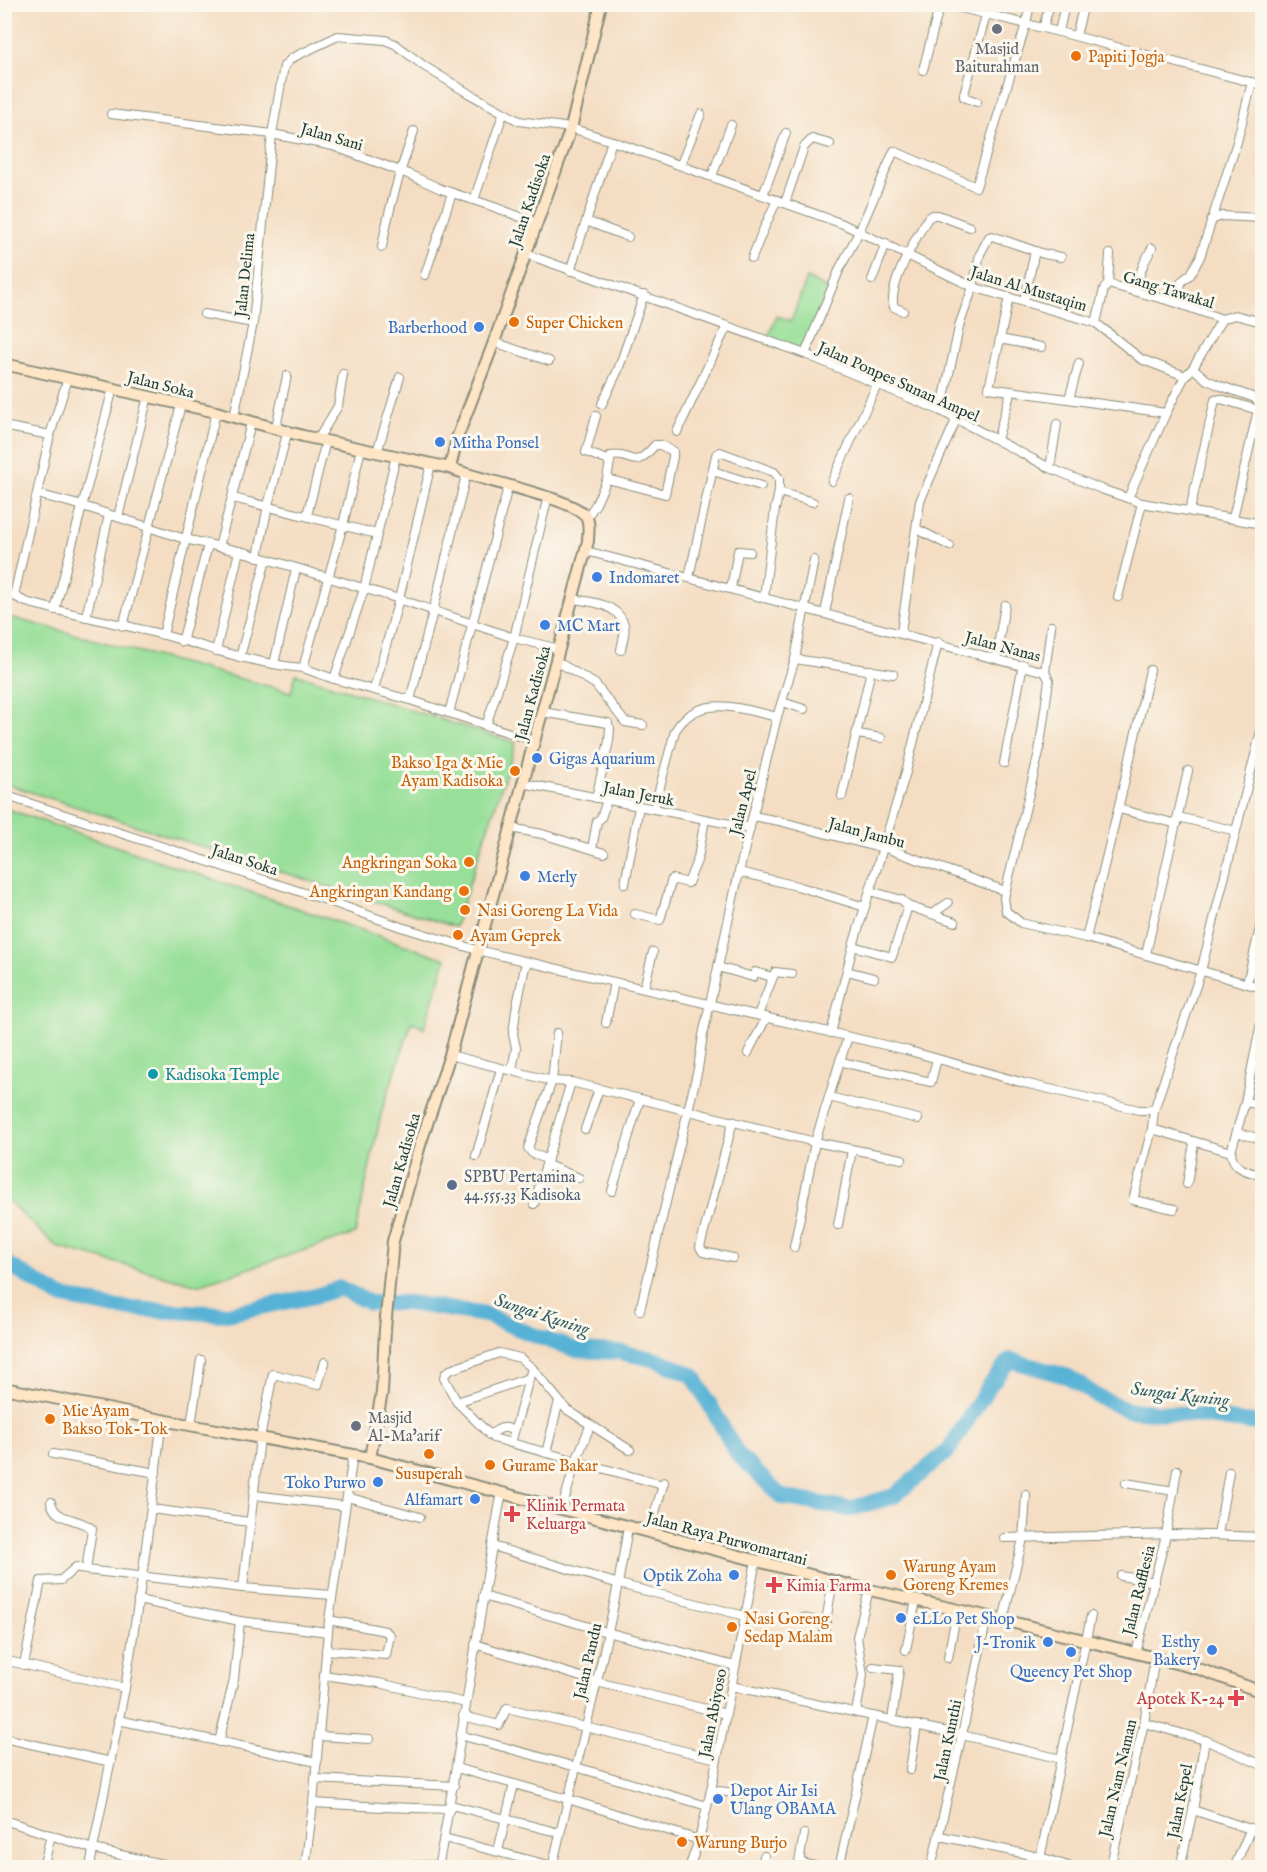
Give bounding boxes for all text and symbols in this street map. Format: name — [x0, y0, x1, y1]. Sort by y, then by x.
marker: Masjid Baiturahman — [990, 22, 1004, 36]
place label: Masjid Baiturahman — [955, 40, 1040, 78]
place label: Papiti Jogja — [1088, 48, 1164, 68]
marker: Papiti Jogja — [1069, 49, 1083, 63]
street label: Jalan Sani — [296, 119, 365, 156]
street label: Jalan Kadisoka — [505, 151, 556, 252]
street label: Jalan Delima — [231, 232, 260, 320]
street label: Jalan Al Mustaqim — [966, 262, 1089, 317]
street label: Gang Tawakal — [1120, 267, 1217, 315]
place label: Super Chicken — [526, 314, 624, 334]
marker: Super Chicken — [507, 315, 521, 329]
place label: Barberhood — [388, 319, 467, 339]
marker: Barberhood — [472, 320, 486, 334]
street label: Jalan Ponpes Sunan Ampel — [812, 337, 983, 428]
street label: Jalan Soka — [123, 367, 196, 404]
place label: Mitha Ponsel — [452, 434, 540, 454]
marker: Mitha Ponsel — [433, 435, 447, 449]
place label: Indomaret — [609, 569, 680, 589]
marker: Indomaret — [590, 570, 604, 584]
place label: MC Mart — [557, 617, 621, 637]
marker: MC Mart — [538, 618, 552, 632]
street label: Jalan Nanas — [960, 628, 1043, 668]
street label: Jalan Kadisoka — [511, 644, 556, 745]
place label: Gigas Aquarium — [549, 750, 655, 770]
marker: Gigas Aquarium — [530, 751, 544, 765]
place label: Bakso Iga & Mie Ayam Kadisoka — [391, 754, 503, 792]
marker: Bakso Iga & Mie Ayam Kadisoka — [508, 764, 522, 778]
street label: Jalan Apel — [726, 767, 762, 840]
street label: Jalan Jeruk — [599, 778, 677, 812]
street label: Jalan Jambu — [824, 814, 907, 854]
street label: Jalan Soka — [207, 840, 280, 881]
place label: Angkringan Soka — [341, 854, 457, 874]
marker: Angkringan Soka — [462, 855, 476, 869]
place label: Merly — [537, 868, 577, 888]
marker: Merly — [518, 869, 532, 883]
place label: Angkringan Kandang — [308, 883, 452, 903]
marker: Angkringan Kandang — [457, 884, 471, 898]
place label: Nasi Goreng La Vida — [477, 902, 618, 922]
marker: Nasi Goreng La Vida — [458, 903, 472, 917]
place label: Ayam Geprek — [469, 927, 562, 947]
marker: Ayam Geprek — [451, 928, 465, 942]
place label: Kadisoka Temple — [165, 1066, 280, 1086]
marker: Kadisoka Temple — [146, 1067, 160, 1081]
street label: Jalan Kadisoka — [379, 1111, 426, 1212]
place label: SPBU Pertamina 44.555.33 Kadisoka — [464, 1168, 581, 1206]
marker: SPBU Pertamina 44.555.33 Kadisoka — [445, 1178, 459, 1192]
water label: Sungai Kuning — [491, 1289, 593, 1342]
water label: Sungai Kuning — [1130, 1378, 1231, 1413]
place label: Mie Ayam Bakso Tok-Tok — [62, 1402, 168, 1440]
place label: Masjid Al-Ma'arif — [367, 1409, 443, 1447]
marker: Mie Ayam Bakso Tok-Tok — [43, 1412, 57, 1426]
marker: Masjid Al-Ma'arif — [349, 1419, 363, 1433]
marker: Susuperah — [422, 1447, 436, 1461]
place label: Gurame Bakar — [502, 1457, 598, 1477]
marker: Gurame Bakar — [483, 1458, 497, 1472]
place label: Susuperah — [395, 1465, 463, 1485]
place label: Toko Purwo — [284, 1474, 366, 1494]
marker: Toko Purwo — [371, 1475, 385, 1489]
place label: Alfamart — [403, 1491, 464, 1511]
marker: Alfamart — [468, 1492, 482, 1506]
place label: Klinik Permata Keluarga — [526, 1497, 625, 1535]
marker: Klinik Permata Keluarga — [503, 1505, 521, 1523]
street label: Jalan Raya Purwomartani — [642, 1508, 809, 1571]
street label: Jalan Rafflesia — [1119, 1543, 1161, 1640]
place label: Warung Ayam Goreng Kremes — [903, 1558, 1009, 1596]
place label: Optik Zoha — [643, 1567, 722, 1587]
marker: Optik Zoha — [727, 1568, 741, 1582]
marker: Warung Ayam Goreng Kremes — [884, 1568, 898, 1582]
place label: Kimia Farma — [786, 1577, 871, 1597]
marker: Kimia Farma — [767, 1578, 781, 1592]
place label: Nasi Goreng Sedap Malam — [744, 1610, 833, 1648]
place label: eLLo Pet Shop — [913, 1610, 1015, 1630]
marker: eLLo Pet Shop — [894, 1611, 908, 1625]
marker: Nasi Goreng Sedap Malam — [725, 1620, 739, 1634]
street label: Jalan Pandu — [570, 1621, 607, 1704]
place label: Esthy Bakery — [1153, 1633, 1200, 1671]
place label: J-Tronik — [974, 1634, 1036, 1654]
marker: J-Tronik — [1041, 1635, 1055, 1649]
marker: Esthy Bakery — [1205, 1643, 1219, 1657]
marker: Queency Pet Shop — [1064, 1645, 1078, 1659]
place label: Queency Pet Shop — [1010, 1663, 1132, 1683]
street label: Jalan Abiyoso — [695, 1667, 732, 1762]
place label: Apotek K-24 — [1136, 1690, 1224, 1710]
marker: Apotek K-24 — [1229, 1691, 1243, 1705]
street label: Jalan Kunthi — [930, 1698, 967, 1785]
street label: Jalan Nam Naman — [1095, 1717, 1142, 1841]
street label: Jalan Kepel — [1164, 1762, 1198, 1842]
place label: Depot Air Isi Ulang OBAMA — [730, 1782, 837, 1820]
marker: Depot Air Isi Ulang OBAMA — [711, 1792, 725, 1806]
place label: Warung Burjo — [694, 1834, 788, 1854]
marker: Warung Burjo — [675, 1835, 689, 1849]

